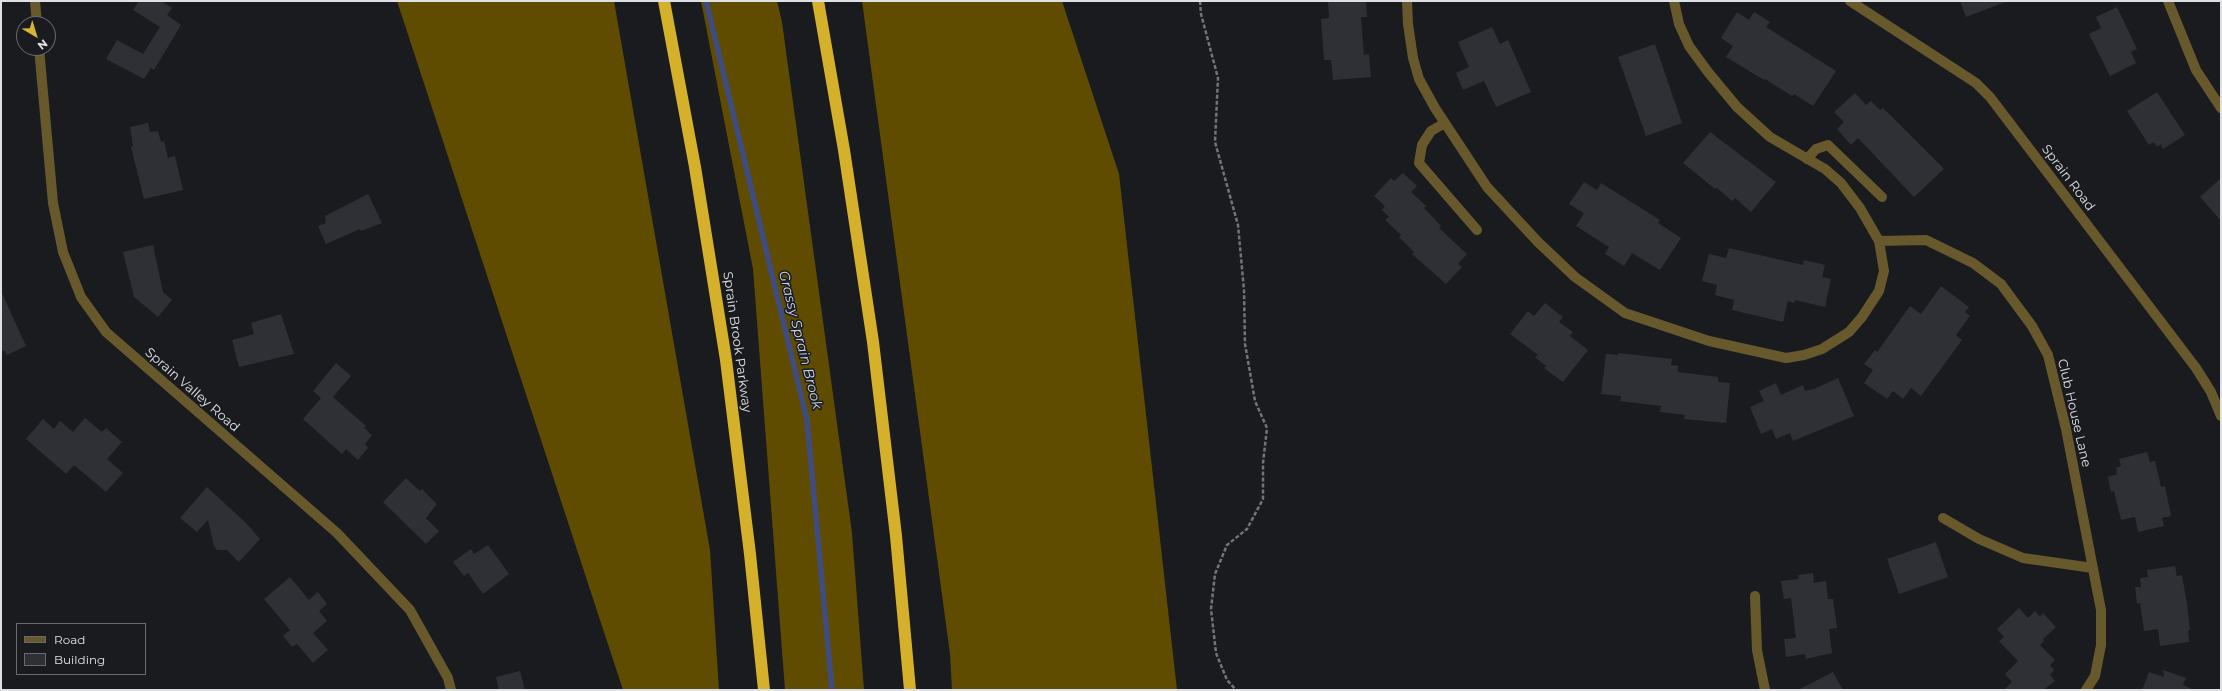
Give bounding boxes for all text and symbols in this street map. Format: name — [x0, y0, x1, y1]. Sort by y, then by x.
north arrow — [16, 16, 56, 56]
text: N — [35, 36, 51, 53]
street label: Sprain Road — [2038, 142, 2098, 214]
water label: Grassy Sprain Brook — [775, 269, 825, 411]
street label: Sprain Brook Parkway — [719, 271, 755, 413]
street label: Sprain Valley Road — [142, 345, 242, 435]
street label: Club House Lane — [2054, 357, 2094, 469]
legend — [16, 623, 146, 675]
text: Road — [54, 632, 85, 647]
text: Building — [54, 652, 105, 667]

